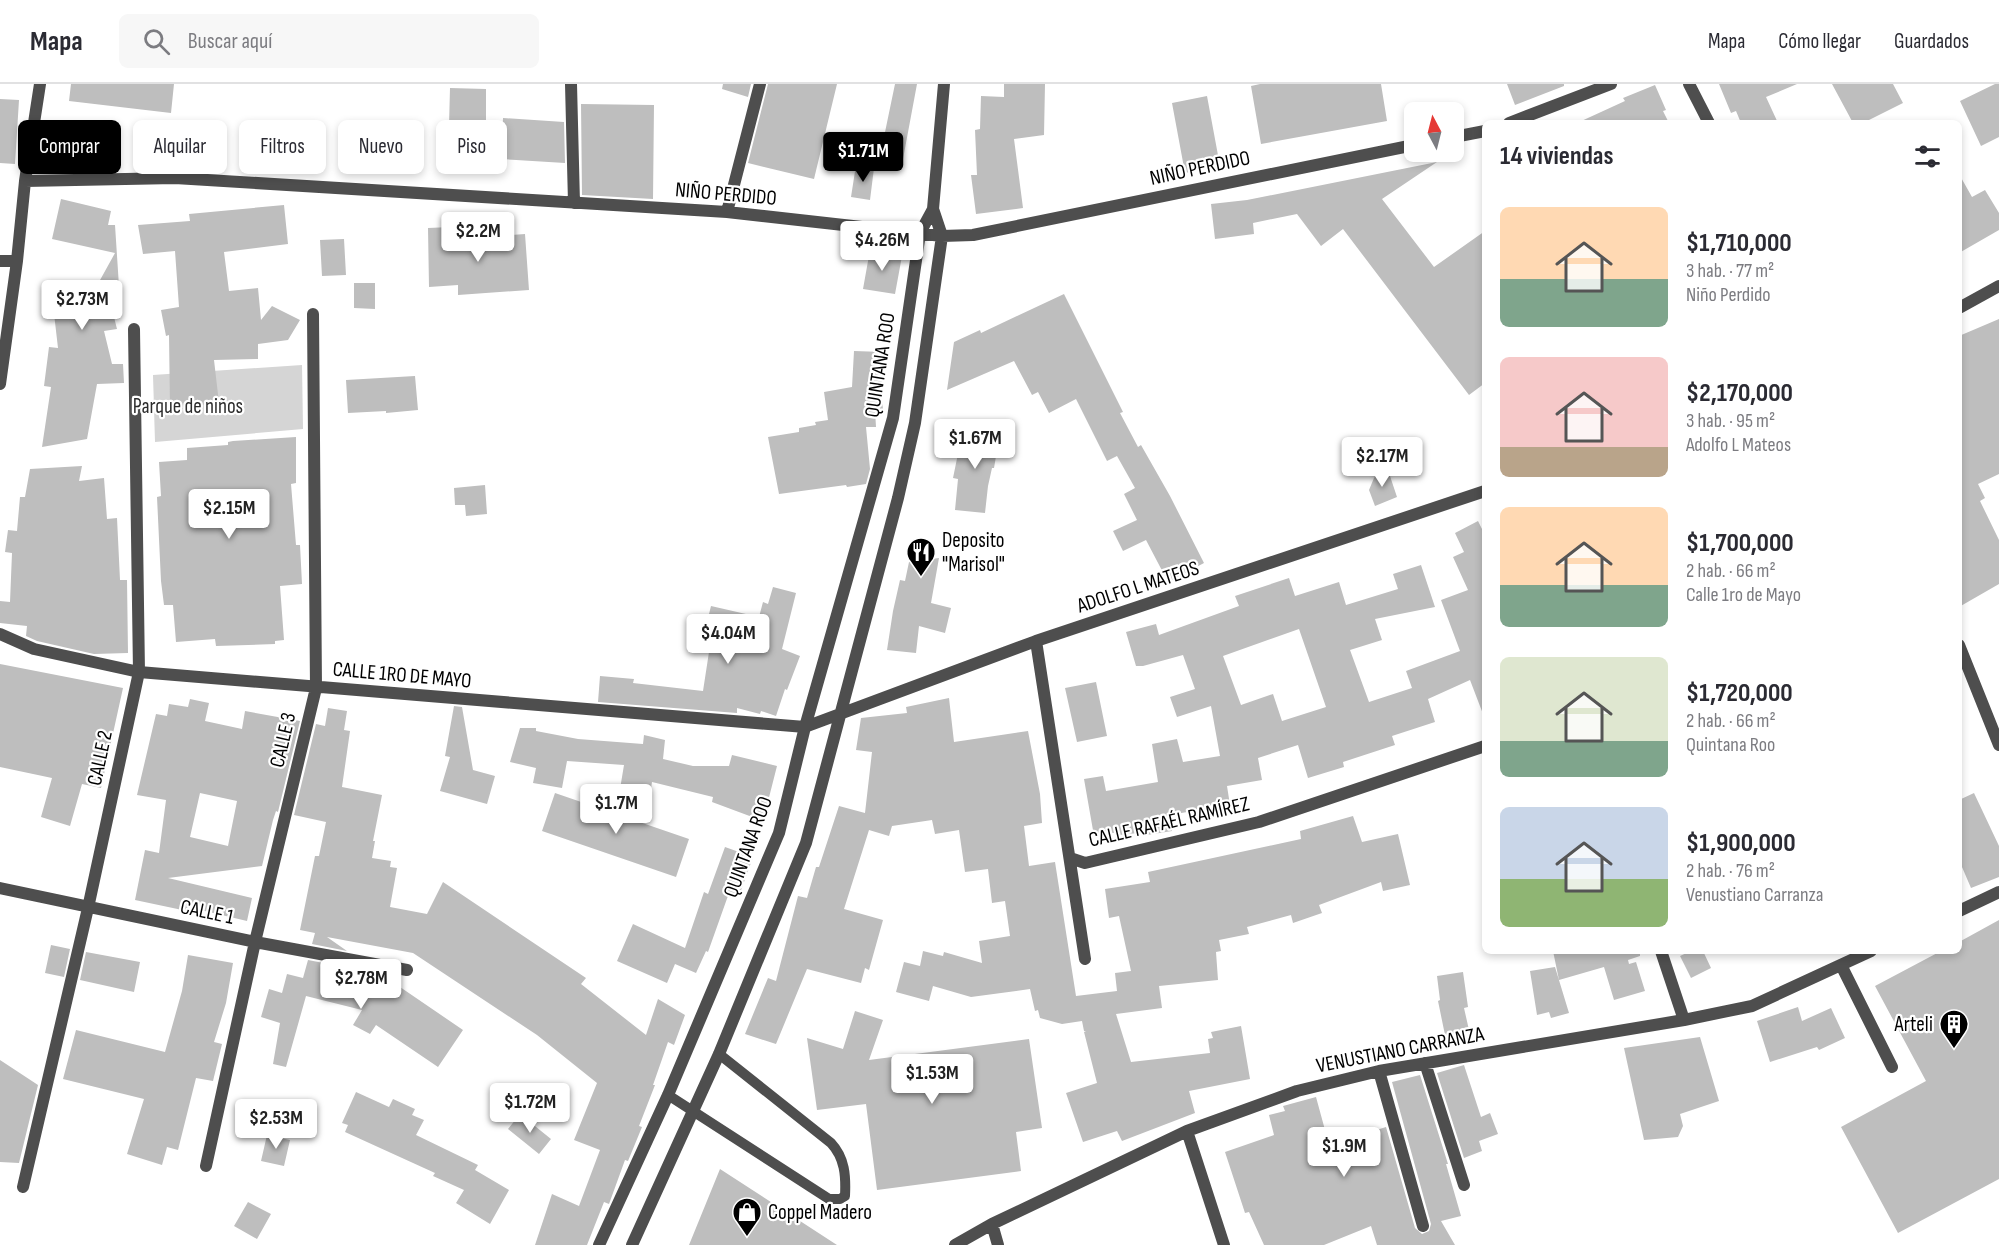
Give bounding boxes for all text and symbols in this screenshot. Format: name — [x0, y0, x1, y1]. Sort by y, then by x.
search box — [119, 14, 539, 68]
text: Mapa — [30, 25, 83, 58]
icon: search — [140, 25, 173, 58]
text: Buscar aquí — [188, 28, 272, 55]
text: Mapa — [1708, 29, 1745, 54]
text: Cómo llegar — [1778, 29, 1861, 54]
text: Guardados — [1894, 29, 1969, 54]
north arrow — [1404, 102, 1464, 162]
map controls — [1404, 102, 1464, 162]
chip: Comprar — [18, 120, 121, 174]
chip: Alquilar — [133, 120, 227, 174]
chip: Filtros — [239, 120, 326, 174]
chip: Nuevo — [338, 120, 424, 174]
chip: Piso — [436, 120, 507, 174]
pin: $1.71M — [814, 132, 912, 183]
text: $1.71M — [837, 139, 889, 163]
icon: filters — [1911, 140, 1944, 173]
text: 14 viviendas — [1500, 141, 1613, 172]
street label: NIÑO PERDIDO — [1148, 145, 1252, 191]
street label: NIÑO PERDIDO — [674, 177, 778, 211]
pin: $2.2M — [436, 212, 520, 263]
text: $2.2M — [455, 219, 501, 243]
pin: $4.26M — [833, 221, 931, 272]
text: $4.26M — [854, 228, 910, 252]
text: $1,710,000 — [1686, 228, 1792, 259]
icon: home — [1548, 231, 1620, 303]
text: 3 hab. · 77 m² — [1686, 259, 1774, 283]
pin: $2.73M — [33, 280, 131, 331]
text: Niño Perdido — [1686, 283, 1771, 307]
text: $2.73M — [55, 287, 109, 311]
street label: QUINTANA ROO — [859, 311, 901, 419]
text: $2,170,000 — [1686, 378, 1793, 409]
icon: home — [1548, 381, 1620, 453]
park label: Parque de niños — [133, 394, 243, 419]
text: 3 hab. · 95 m² — [1686, 409, 1775, 433]
pin: $1.67M — [926, 419, 1024, 470]
text: $1.67M — [948, 426, 1002, 450]
text: Adolfo L Mateos — [1686, 433, 1791, 457]
pin: $2.17M — [1333, 437, 1431, 488]
text: $2.17M — [1356, 444, 1408, 468]
pin: $2.15M — [180, 489, 278, 540]
text: $2.15M — [203, 496, 256, 520]
place label: Deposito "Marisol" — [942, 528, 1005, 577]
text: $1,700,000 — [1686, 528, 1794, 559]
icon: home — [1548, 531, 1620, 603]
restaurant icon: Deposito "Marisol" — [905, 536, 937, 578]
street label: ADOLFO L MATEOS — [1073, 555, 1202, 619]
text: 2 hab. · 66 m² — [1686, 559, 1776, 583]
text: Calle 1ro de Mayo — [1686, 583, 1801, 607]
pin: $4.04M — [679, 614, 777, 665]
text: $4.04M — [700, 621, 756, 645]
street label: CALLE 1RO DE MAYO — [332, 656, 472, 694]
text: $1,720,000 — [1686, 678, 1793, 709]
icon: home — [1548, 681, 1620, 753]
text: 2 hab. · 66 m² — [1686, 709, 1776, 733]
street label: CALLE 3 — [265, 710, 301, 770]
street label: CALLE 2 — [82, 728, 118, 788]
text: Quintana Roo — [1686, 733, 1775, 757]
pin: $1.7M — [574, 784, 658, 835]
text: $1.7M — [594, 791, 638, 815]
street label: CALLE RAFAÉL RAMÍREZ — [1086, 791, 1252, 853]
street label: QUINTANA ROO — [718, 793, 778, 901]
text: $1,900,000 — [1686, 828, 1796, 859]
icon: home — [1548, 831, 1620, 903]
text: 2 hab. · 76 m² — [1686, 859, 1775, 883]
text: Venustiano Carranza — [1686, 883, 1823, 907]
street label: CALLE 1 — [178, 894, 237, 930]
pin: $2.78M — [312, 959, 410, 1010]
text: $2.78M — [334, 966, 388, 990]
building icon: Arteli — [1938, 1008, 1970, 1050]
place label: Arteli — [1893, 1012, 1933, 1037]
street label: VENUSTIANO CARRANZA — [1314, 1021, 1487, 1078]
pin: $1.53M — [883, 1054, 981, 1105]
text: $1.53M — [905, 1061, 959, 1085]
pin: $1.72M — [481, 1083, 579, 1134]
text: $1.72M — [504, 1090, 556, 1114]
pin: $2.53M — [227, 1099, 325, 1150]
text: $2.53M — [249, 1106, 303, 1130]
pin: $1.9M — [1302, 1127, 1386, 1178]
text: $1.9M — [1322, 1134, 1366, 1158]
shop icon: Coppel Madero — [731, 1196, 763, 1238]
place label: Coppel Madero — [768, 1200, 872, 1225]

